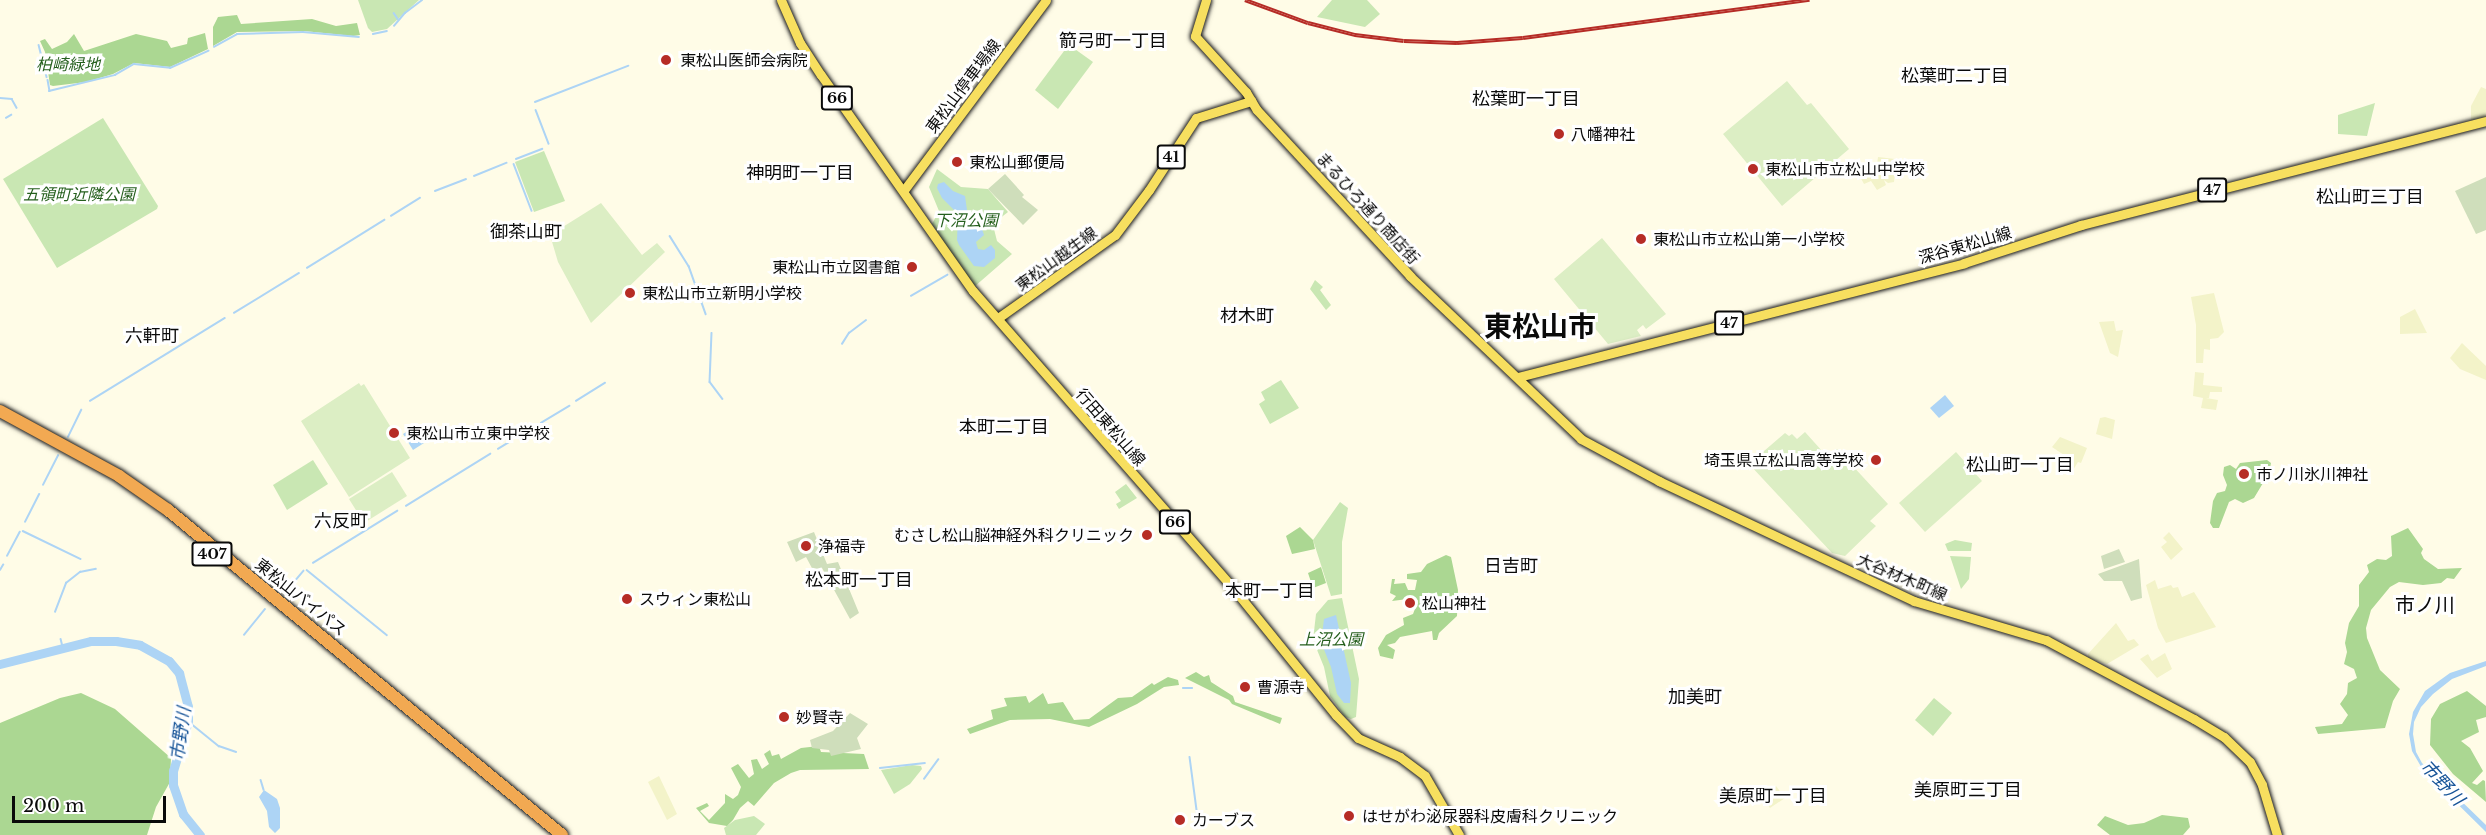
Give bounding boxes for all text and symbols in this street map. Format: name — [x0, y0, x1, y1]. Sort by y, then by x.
district label: 箭弓町一丁目 — [1059, 30, 1167, 52]
street label: 東松山停車場線 — [922, 35, 1004, 137]
place label: 東松山医師会病院 — [680, 50, 808, 70]
marker: 東松山医師会病院 — [657, 51, 675, 69]
park label: 柏崎緑地 — [36, 54, 100, 74]
district label: 松葉町二丁目 — [1901, 65, 2009, 87]
road number: 66 — [820, 86, 854, 110]
district label: 松葉町一丁目 — [1472, 88, 1580, 110]
place label: 八幡神社 — [1571, 124, 1635, 144]
marker: 八幡神社 — [1552, 127, 1566, 141]
road number: 41 — [1156, 145, 1186, 169]
street label: まるひろ通り商店街 — [1313, 148, 1423, 268]
place label: 東松山郵便局 — [969, 152, 1065, 172]
marker: 東松山郵便局 — [950, 155, 964, 169]
place label: 東松山市立松山中学校 — [1765, 159, 1925, 179]
district label: 神明町一丁目 — [746, 162, 854, 184]
marker: 東松山市立松山中学校 — [1746, 162, 1760, 176]
road number: 47 — [2197, 178, 2227, 202]
park label: 五領町近隣公園 — [23, 184, 135, 204]
district label: 松山町三丁目 — [2316, 186, 2424, 208]
park label: 下沼公園 — [934, 210, 998, 230]
district label: 御茶山町 — [490, 221, 562, 243]
street label: 東松山越生線 — [1012, 223, 1100, 295]
street label: 深谷東松山線 — [1916, 223, 2014, 267]
place label: 東松山市立松山第一小学校 — [1653, 229, 1845, 249]
marker: 東松山市立松山第一小学校 — [1634, 232, 1648, 246]
place label: 東松山市立図書館 — [772, 257, 900, 277]
marker: 東松山市立図書館 — [905, 260, 919, 274]
place label: 東松山市立新明小学校 — [642, 283, 802, 303]
marker: 東松山市立新明小学校 — [623, 286, 637, 300]
district label: 材木町 — [1220, 305, 1274, 327]
district label: 東松山市 — [1484, 310, 1596, 344]
road number: 47 — [1714, 311, 1744, 335]
district label: 六軒町 — [125, 325, 179, 347]
street label: 行田東松山線 — [1072, 384, 1150, 470]
district label: 本町二丁目 — [959, 416, 1049, 438]
place label: 東松山市立東中学校 — [406, 423, 550, 443]
marker: 東松山市立東中学校 — [387, 426, 401, 440]
place label: 埼玉県立松山高等学校 — [1704, 450, 1864, 470]
marker: 埼玉県立松山高等学校 — [1869, 453, 1883, 467]
district label: 松山町一丁目 — [1966, 454, 2074, 476]
place label: 市ノ川氷川神社 — [2256, 464, 2368, 484]
marker: 市ノ川氷川神社 — [2237, 467, 2251, 481]
district label: 六反町 — [314, 510, 368, 532]
road number: 66 — [1158, 510, 1192, 534]
place label: むさし松山脳神経外科クリニック — [894, 525, 1134, 545]
marker: むさし松山脳神経外科クリニック — [1138, 526, 1156, 544]
place label: 浄福寺 — [818, 536, 866, 556]
marker: 浄福寺 — [799, 539, 813, 553]
road number: 407 — [191, 542, 233, 566]
street label: 大谷材木町線 — [1854, 549, 1950, 605]
street label: 東松山バイパス — [251, 554, 351, 640]
district label: 日吉町 — [1484, 555, 1538, 577]
district label: 松本町一丁目 — [805, 569, 913, 591]
district label: 本町一丁目 — [1225, 580, 1315, 602]
place label: スウィン東松山 — [639, 589, 751, 609]
marker: スウィン東松山 — [620, 592, 634, 606]
place label: 松山神社 — [1422, 593, 1486, 613]
district label: 市ノ川 — [2395, 593, 2455, 617]
marker: 松山神社 — [1403, 596, 1417, 610]
park label: 上沼公園 — [1299, 629, 1363, 649]
place label: 曹源寺 — [1257, 677, 1305, 697]
marker: 曹源寺 — [1238, 680, 1252, 694]
district label: 加美町 — [1668, 686, 1722, 708]
water label: 市野川 — [167, 706, 195, 762]
place label: 妙賢寺 — [796, 707, 844, 727]
marker: 妙賢寺 — [777, 710, 791, 724]
water label: 市野川 — [2416, 756, 2468, 810]
district label: 美原町三丁目 — [1914, 779, 2022, 801]
scale bar — [15, 784, 170, 822]
district label: 美原町一丁目 — [1719, 785, 1827, 807]
text: 200 m — [23, 795, 84, 817]
place label: はせがわ泌尿器科皮膚科クリニック — [1362, 806, 1618, 826]
marker: はせがわ泌尿器科皮膚科クリニック — [1340, 807, 1358, 825]
place label: カーブス — [1192, 810, 1256, 830]
marker: カーブス — [1173, 813, 1187, 827]

